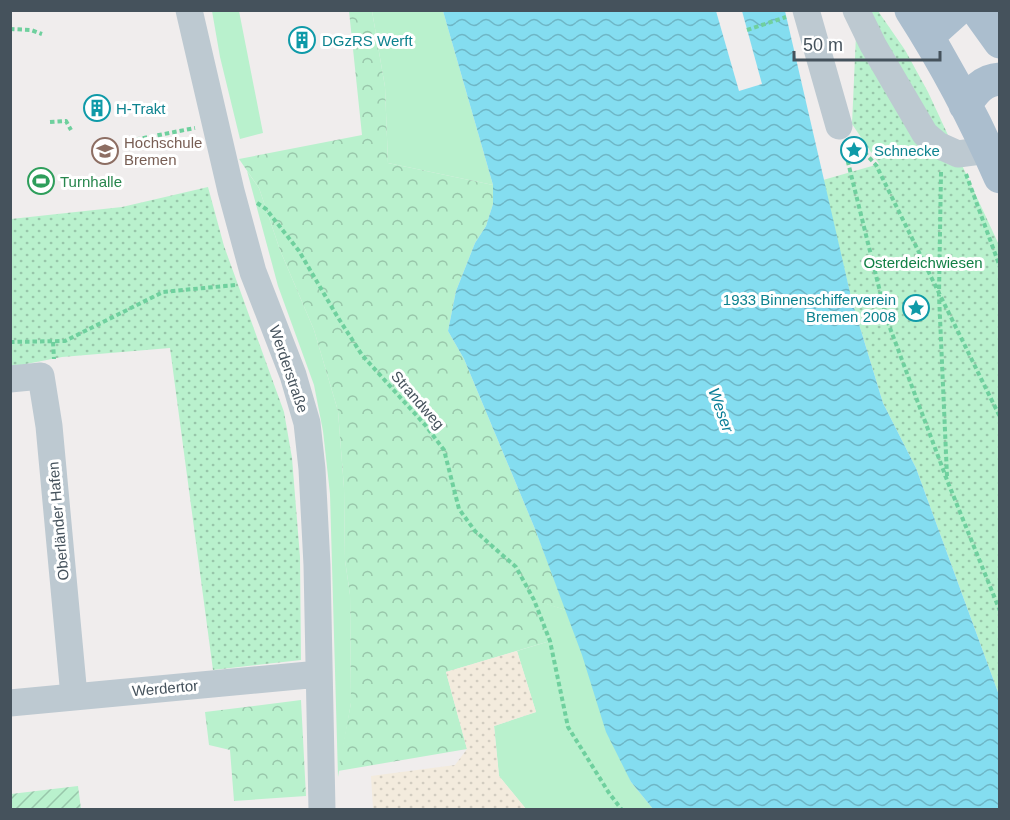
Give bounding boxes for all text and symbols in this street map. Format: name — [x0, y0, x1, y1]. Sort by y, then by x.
scale bar — [794, 24, 940, 62]
building icon: DGzRS Werft — [287, 25, 317, 55]
place label: DGzRS Werft — [322, 32, 413, 49]
text: 50 m — [803, 35, 843, 55]
building icon: H-Trakt — [82, 93, 112, 123]
place label: H-Trakt — [116, 100, 166, 117]
place label: Hochschule Bremen — [124, 134, 202, 168]
place icon: Schnecke — [839, 135, 869, 165]
school or university icon: Hochschule Bremen — [90, 136, 120, 166]
place label: Schnecke — [874, 142, 940, 159]
sports icon: Turnhalle — [26, 166, 56, 196]
place label: Turnhalle — [60, 173, 122, 190]
park label: Osterdeichwiesen — [863, 254, 983, 271]
place label: 1933 Binnenschifferverein Bremen 2008 — [723, 291, 896, 325]
place icon: 1933 Binnenschifferverein Bremen 2008 — [901, 293, 931, 323]
street label: Werderstraße — [266, 323, 312, 415]
street label: Strandweg — [388, 367, 448, 433]
water label: Weser — [705, 386, 737, 435]
street label: Oberländer Hafen — [44, 461, 72, 581]
street label: Werdertor — [131, 677, 199, 699]

